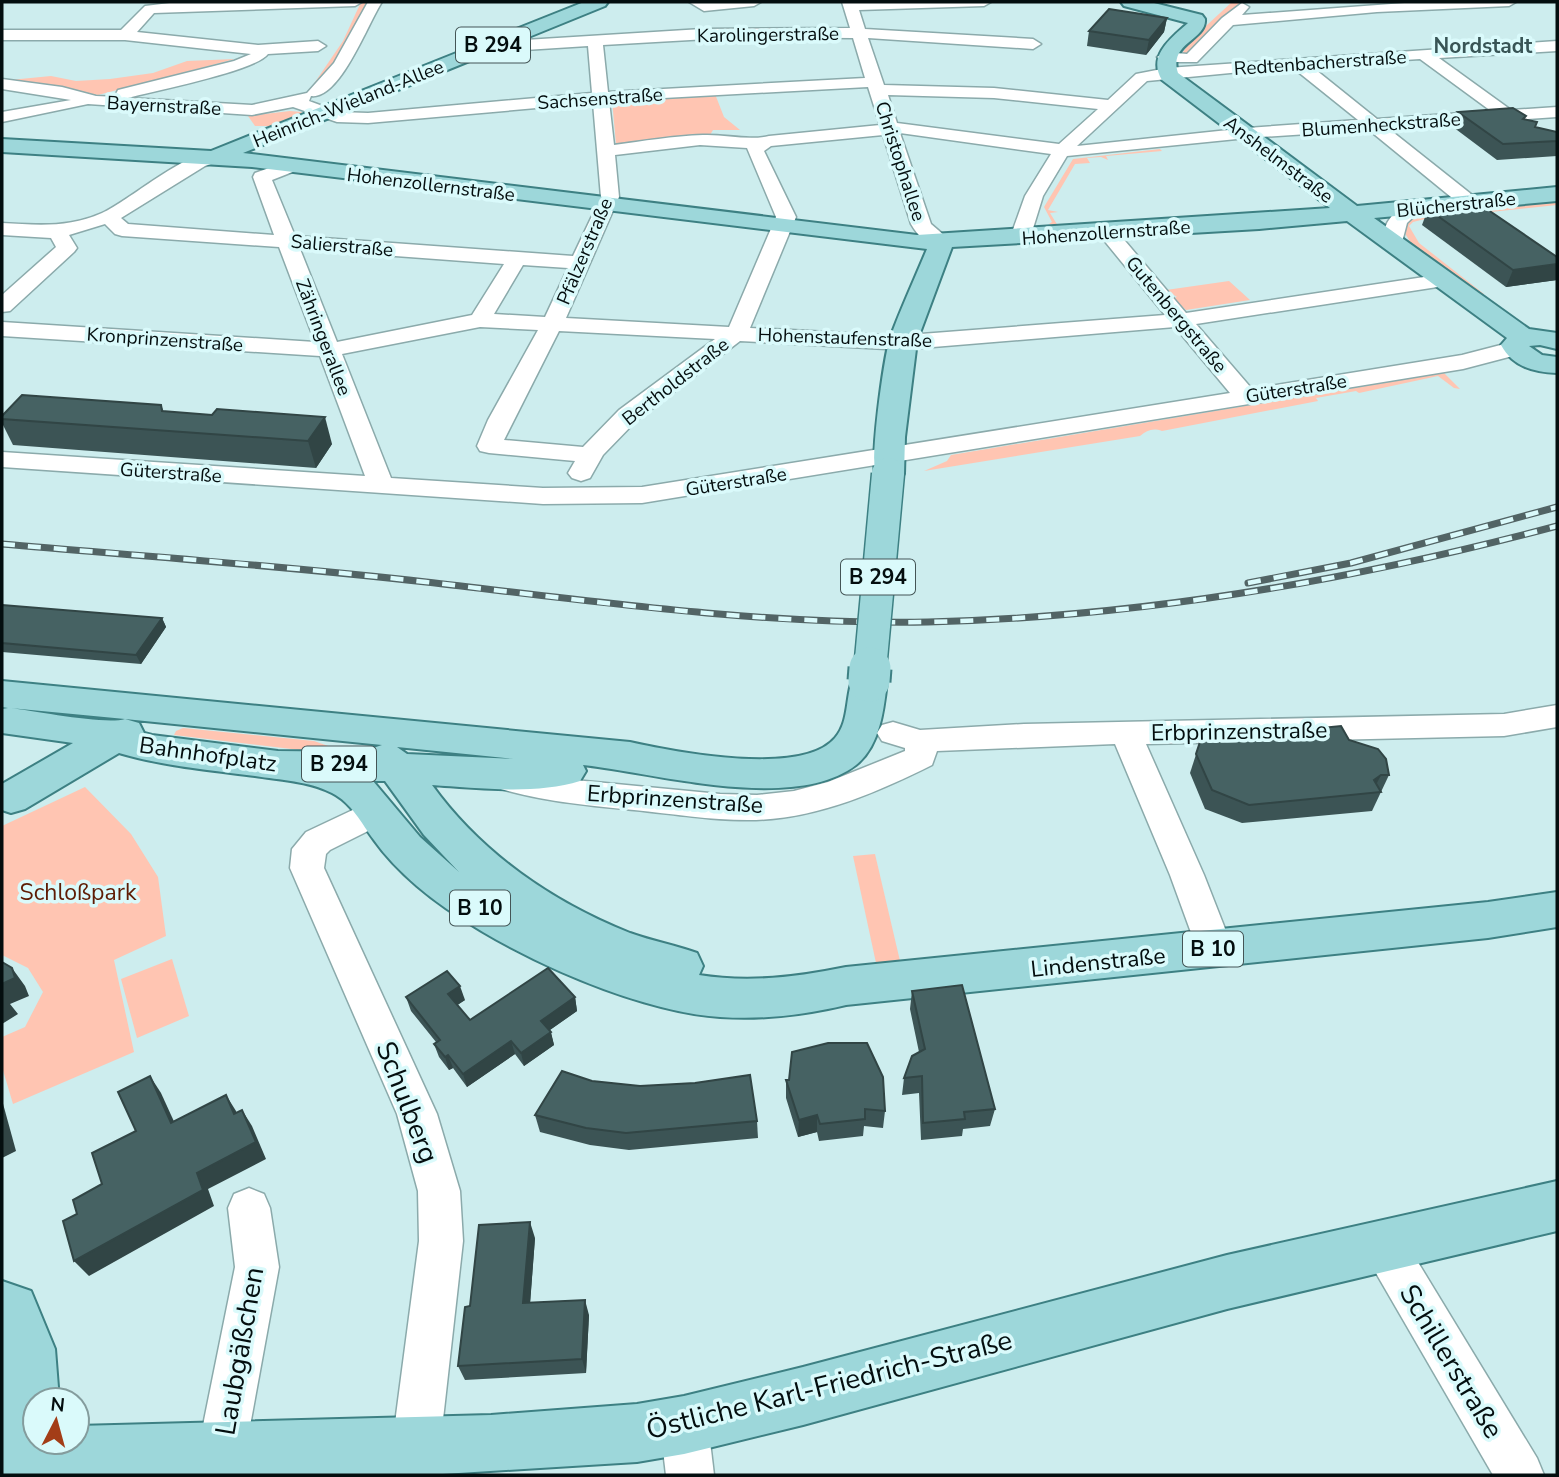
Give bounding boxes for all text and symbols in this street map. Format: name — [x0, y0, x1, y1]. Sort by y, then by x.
street label: Karolingerstraße — [697, 21, 839, 49]
road number: B 294 — [456, 28, 530, 62]
district label: Nordstadt — [1434, 32, 1533, 60]
street label: Redtenbacherstraße — [1233, 44, 1407, 82]
street label: Heinrich-Wieland-Allee — [249, 54, 448, 154]
street label: Sachsenstraße — [536, 82, 664, 116]
street label: Bayernstraße — [106, 90, 222, 122]
street label: Christophallee — [868, 98, 932, 224]
street label: Blumenheckstraße — [1301, 106, 1462, 144]
street label: Anshelmstraße — [1218, 110, 1338, 210]
street label: Hohenzollernstraße — [345, 162, 516, 208]
street label: Blücherstraße — [1395, 186, 1517, 224]
street label: Pfälzerstraße — [551, 194, 619, 309]
street label: Hohenzollernstraße — [1021, 214, 1191, 252]
street label: Salierstraße — [290, 229, 394, 263]
street label: Gutenbergstraße — [1120, 251, 1233, 379]
street label: Zähringerallee — [289, 275, 357, 400]
street label: Kronprinzenstraße — [86, 322, 244, 358]
street label: Hohenstaufenstraße — [757, 322, 933, 354]
street label: Bertholdstraße — [617, 332, 735, 432]
street label: Güterstraße — [1244, 368, 1349, 410]
street label: Güterstraße — [119, 456, 223, 490]
street label: Güterstraße — [684, 461, 789, 503]
road number: B 294 — [841, 560, 915, 594]
street label: Erbprinzenstraße — [1150, 714, 1328, 749]
street label: Bahnhofplatz — [137, 730, 279, 779]
road number: B 294 — [302, 746, 376, 782]
street label: Erbprinzenstraße — [586, 778, 764, 821]
park label: Schloßpark — [20, 877, 137, 908]
road number: B 10 — [450, 890, 510, 926]
road number: B 10 — [1183, 932, 1243, 967]
street label: Lindenstraße — [1029, 940, 1167, 985]
street label: Schulberg — [366, 1036, 448, 1169]
street label: Laubgäßchen — [206, 1264, 273, 1438]
street label: Schillerstraße — [1390, 1277, 1512, 1446]
street label: Östliche Karl-Friedrich-Straße — [642, 1321, 1016, 1449]
north arrow — [21, 1386, 91, 1456]
text: N — [49, 1391, 66, 1419]

